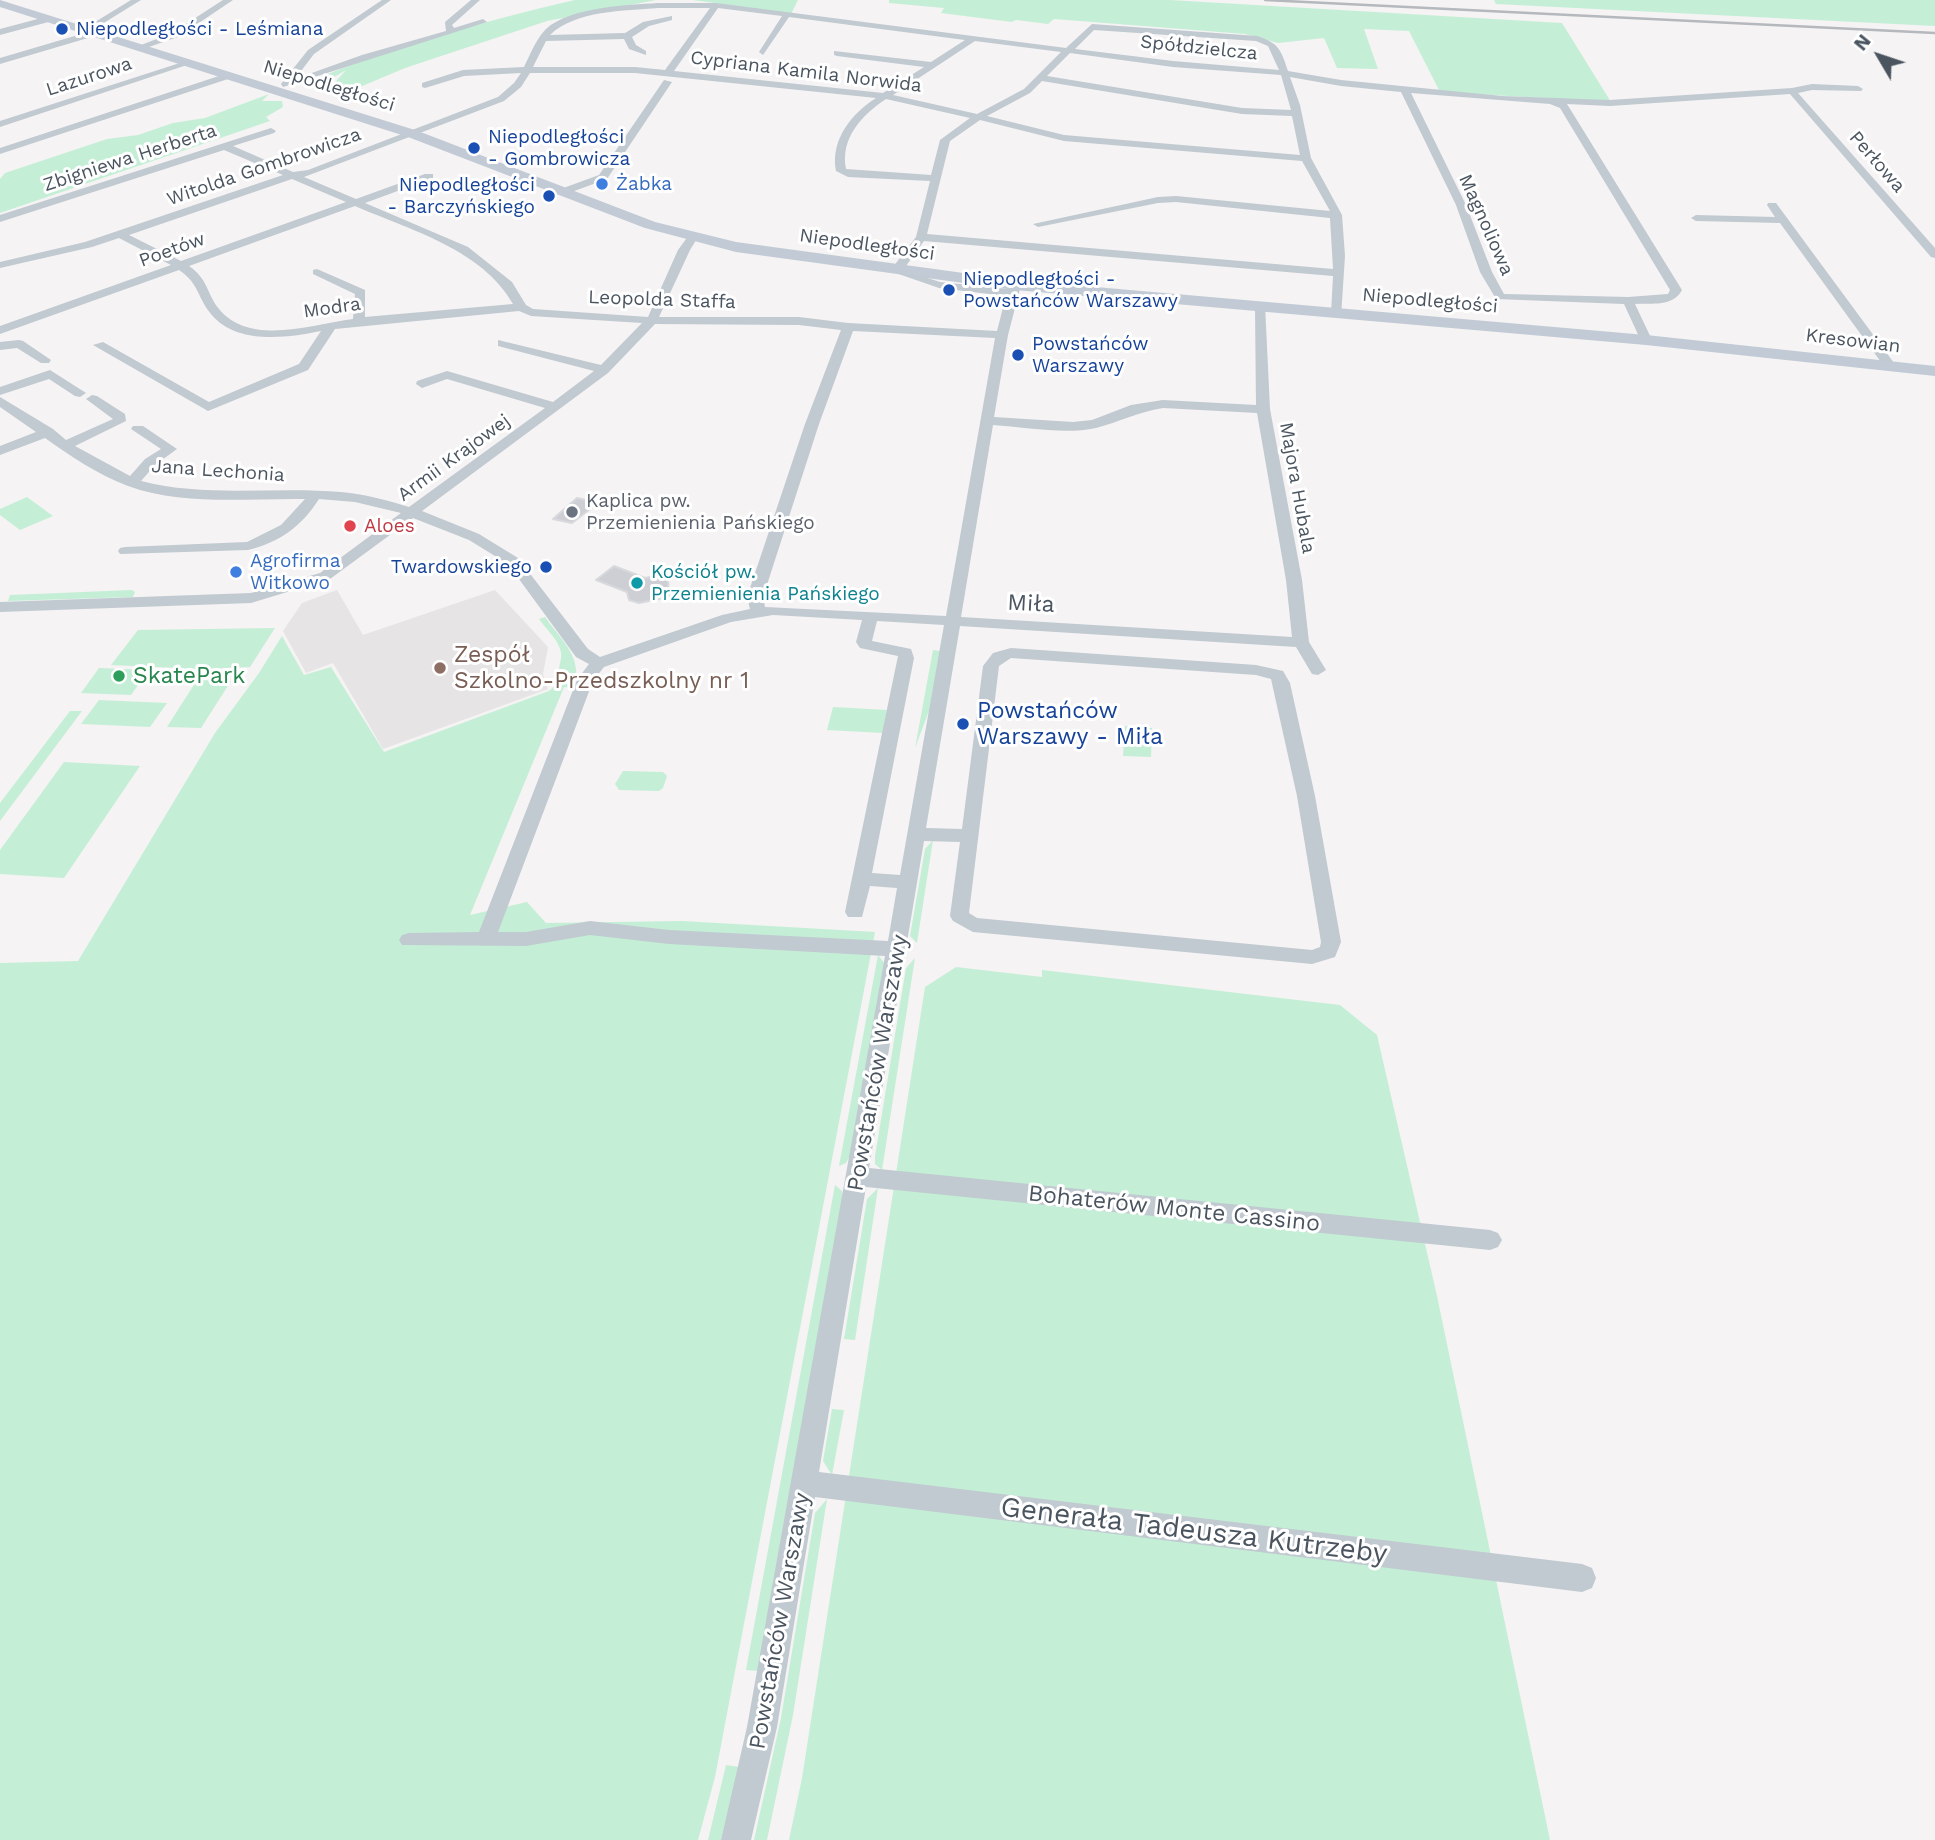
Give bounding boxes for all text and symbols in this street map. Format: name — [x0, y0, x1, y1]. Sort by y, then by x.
place label: Niepodległości - Leśmiana — [76, 18, 323, 40]
marker: Niepodległości - Leśmiana — [54, 21, 70, 37]
north arrow — [1844, 21, 1914, 91]
text: N — [1849, 30, 1876, 55]
street label: Spółdzielcza — [1139, 31, 1259, 65]
street label: Cypriana Kamila Norwida — [689, 46, 923, 98]
street label: Lazurowa — [43, 52, 135, 102]
street label: Niepodległości — [261, 55, 397, 117]
street label: Zbigniewa Herberta — [41, 119, 219, 197]
street label: Witolda Gombrowicza — [164, 123, 364, 211]
place label: Niepodległości - Gombrowicza — [488, 126, 630, 170]
street label: Perłowa — [1844, 127, 1910, 197]
marker: Niepodległości - Gombrowicza — [466, 140, 482, 156]
street label: Magnoliowa — [1454, 171, 1518, 279]
place label: Żabka — [616, 173, 672, 195]
place label: Niepodległości - Barczyńskiego — [388, 174, 535, 218]
marker: Żabka — [594, 176, 610, 192]
marker: Niepodległości - Barczyńskiego — [541, 188, 557, 204]
street label: Niepodległości — [798, 224, 936, 266]
street label: Poetów — [136, 228, 208, 272]
place label: Niepodległości - Powstańców Warszawy — [963, 268, 1178, 312]
marker: Niepodległości - Powstańców Warszawy — [941, 282, 957, 298]
street label: Niepodległości — [1361, 284, 1499, 318]
street label: Leopolda Staffa — [588, 286, 736, 314]
street label: Modra — [302, 293, 362, 323]
street label: Kresowian — [1804, 324, 1902, 358]
place label: Powstańców Warszawy — [1032, 333, 1148, 377]
marker: Powstańców Warszawy — [1010, 347, 1026, 363]
street label: Armii Krajowej — [393, 410, 515, 506]
street label: Majora Hubala — [1274, 421, 1320, 555]
street label: Jana Lechonia — [151, 455, 285, 487]
place label: Kaplica pw. Przemienienia Pańskiego — [586, 490, 815, 534]
marker: Kaplica pw. Przemienienia Pańskiego — [564, 504, 580, 520]
place label: Aloes — [364, 515, 415, 537]
marker: Aloes — [342, 518, 358, 534]
place label: Agrofirma Witkowo — [250, 550, 340, 594]
place label: Twardowskiego — [391, 556, 532, 578]
marker: Twardowskiego — [538, 559, 554, 575]
place label: Kościół pw. Przemienienia Pańskiego — [651, 561, 880, 605]
marker: Agrofirma Witkowo — [228, 564, 244, 580]
marker: Kościół pw. Przemienienia Pańskiego — [629, 575, 645, 591]
street label: Miła — [1007, 589, 1055, 619]
place label: Zespół Szkolno-Przedszkolny nr 1 — [454, 641, 749, 695]
marker: Zespół Szkolno-Przedszkolny nr 1 — [432, 660, 448, 676]
place label: SkatePark — [133, 662, 245, 690]
marker: SkatePark — [111, 668, 127, 684]
place label: Powstańców Warszawy - Miła — [977, 697, 1163, 751]
marker: Powstańców Warszawy - Miła — [955, 716, 971, 732]
street label: Powstańców Warszawy — [842, 933, 914, 1193]
street label: Bohaterów Monte Cassino — [1027, 1180, 1321, 1238]
street label: Powstańców Warszawy — [744, 1491, 816, 1751]
street label: Generała Tadeusza Kutrzeby — [999, 1491, 1389, 1571]

